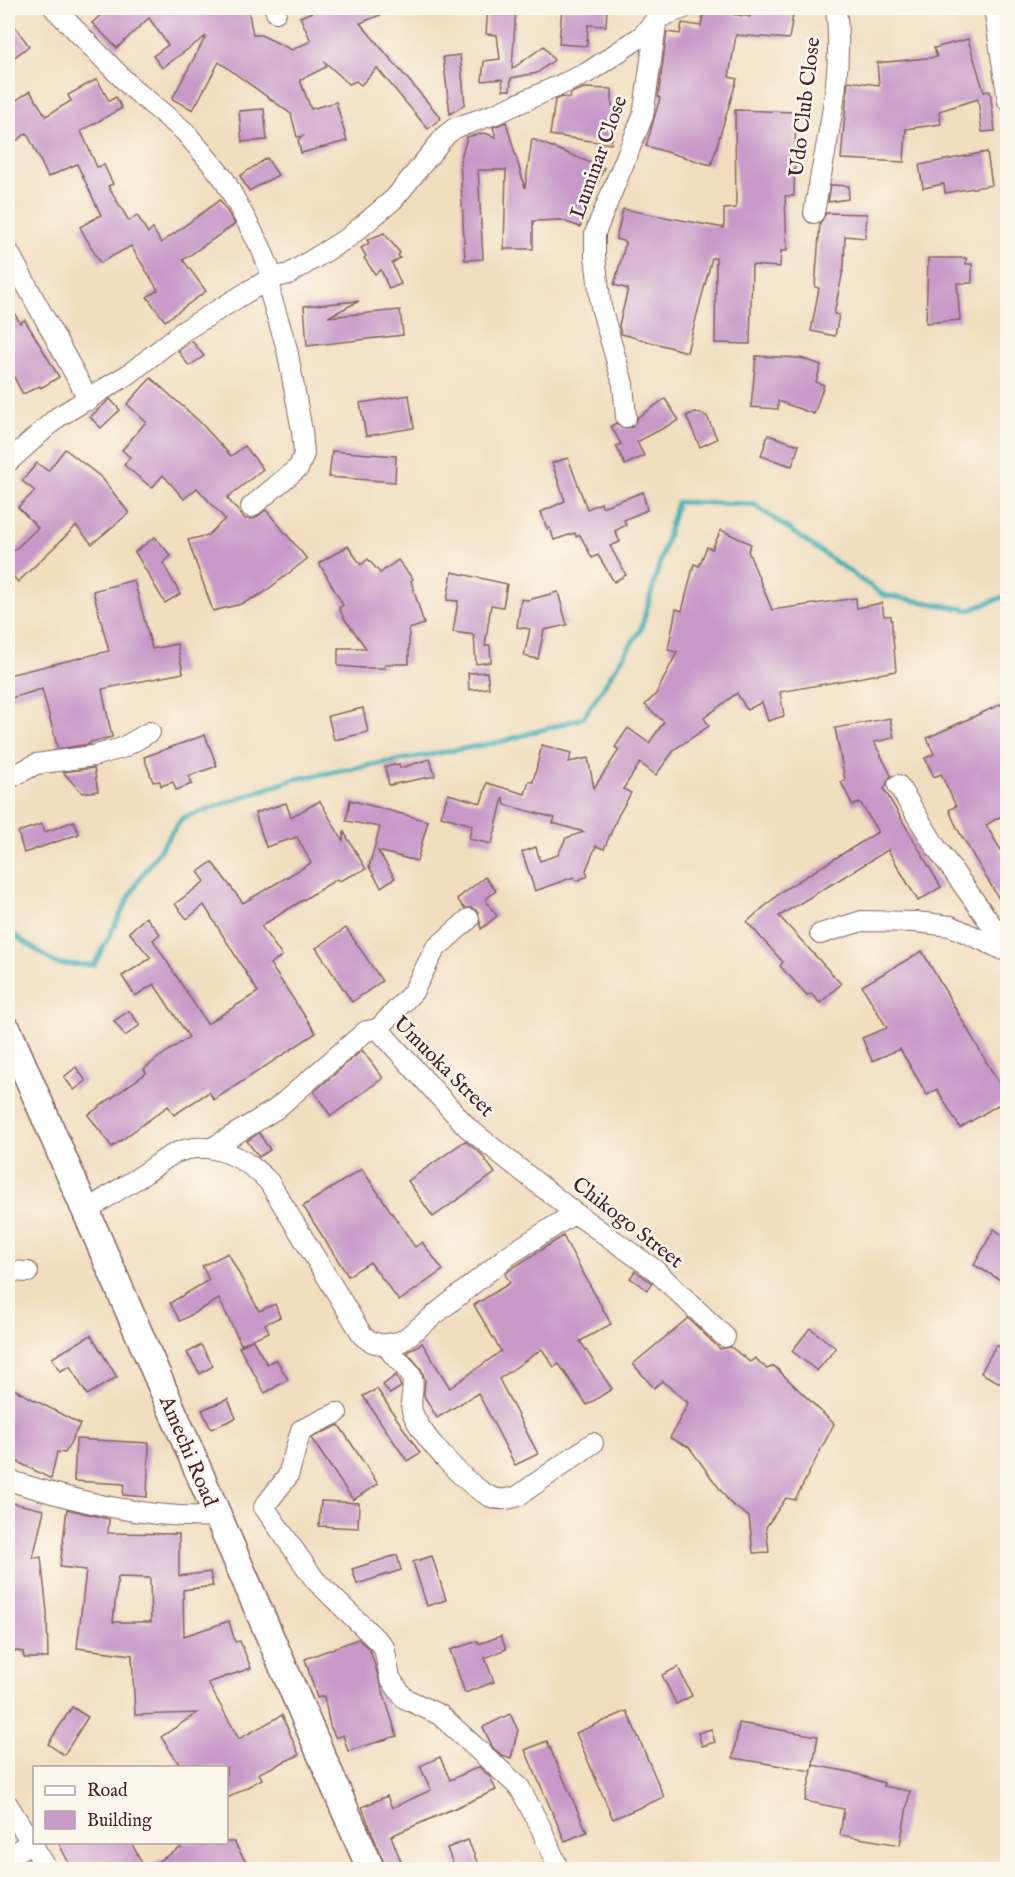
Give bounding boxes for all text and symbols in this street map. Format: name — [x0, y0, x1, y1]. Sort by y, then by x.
street label: Udo Club Close — [784, 35, 828, 179]
street label: Luminar Close — [565, 92, 634, 223]
street label: Umuoka Street — [387, 1011, 499, 1123]
street label: Chikogo Street — [566, 1171, 688, 1275]
street label: Amechi Road — [152, 1391, 223, 1512]
legend — [33, 1766, 228, 1844]
text: Road — [87, 1780, 128, 1803]
text: Building — [87, 1810, 152, 1833]

